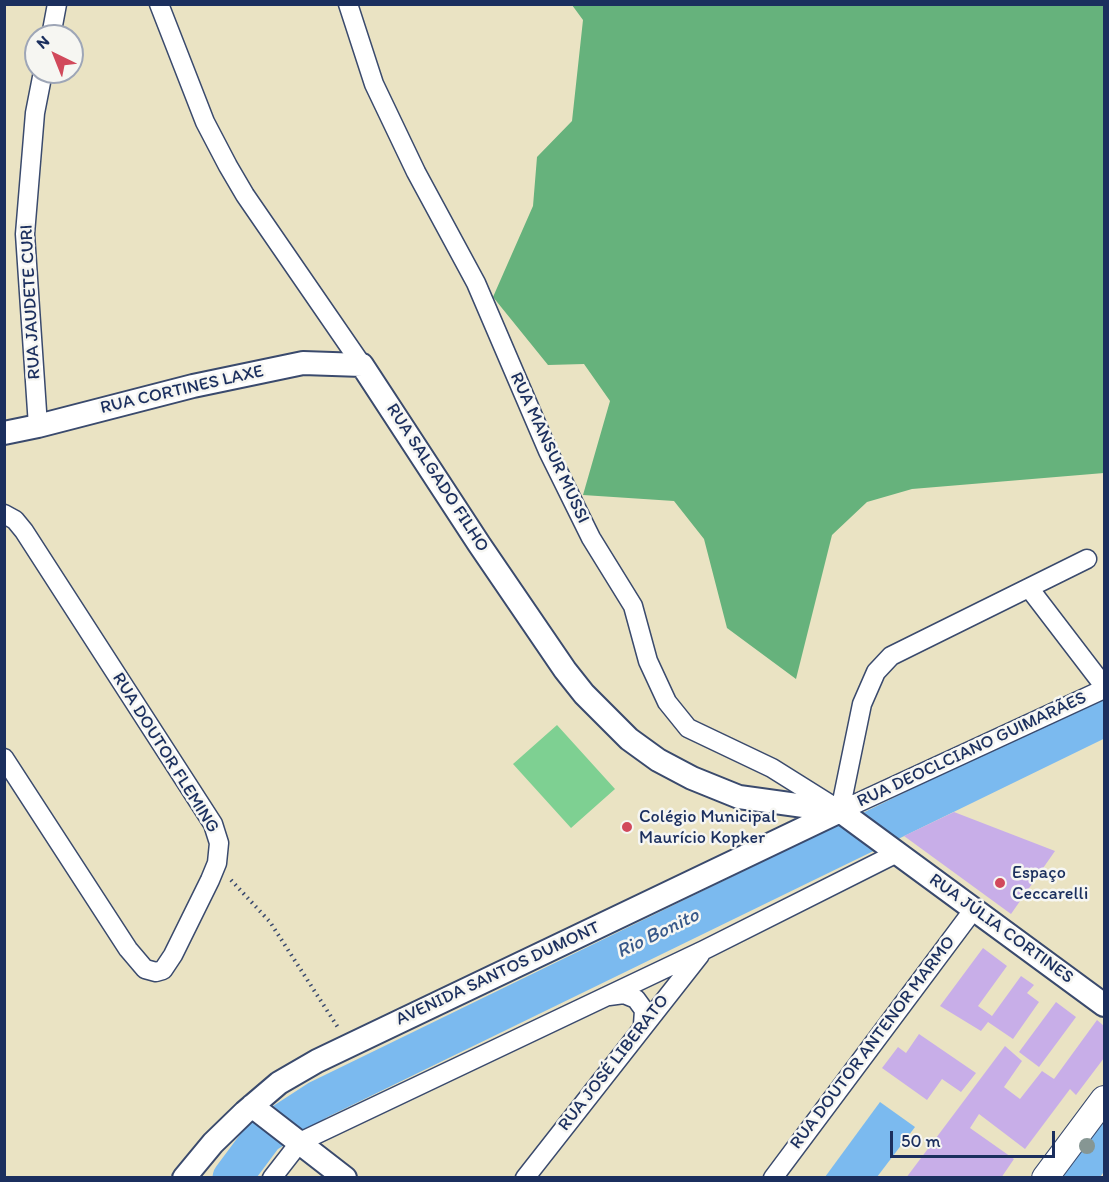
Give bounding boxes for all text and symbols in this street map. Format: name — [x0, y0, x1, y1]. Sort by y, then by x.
north arrow — [24, 24, 84, 84]
text: N — [32, 31, 53, 53]
street label: RUA JAUDETE CURI — [16, 224, 46, 380]
street label: RUA CORTINES LAXE — [98, 361, 266, 419]
street label: RUA MANSUR MUSSI — [505, 369, 593, 527]
street label: RUA SALGADO FILHO — [381, 400, 493, 556]
street label: RUA DOUTOR FLEMING — [107, 669, 223, 837]
street label: RUA DEOCLCIANO GUIMARÃES — [854, 687, 1090, 813]
place label: Colégio Municipal Maurício Kopker — [639, 806, 776, 848]
marker: Colégio Municipal Maurício Kopker — [620, 820, 634, 834]
place label: Espaço Ceccarelli — [1012, 862, 1088, 904]
street label: RUA JÚLIA CORTINES — [925, 869, 1077, 989]
marker: Espaço Ceccarelli — [993, 876, 1007, 890]
water label: Rio Bonito — [613, 904, 703, 964]
street label: AVENIDA SANTOS DUMONT — [393, 917, 603, 1031]
street label: RUA DOUTOR ANTENOR MARMO — [786, 932, 960, 1154]
street label: RUA JOSÉ LIBERATO — [554, 990, 674, 1136]
scale bar — [893, 1119, 1058, 1157]
text: 50 m — [901, 1130, 941, 1152]

